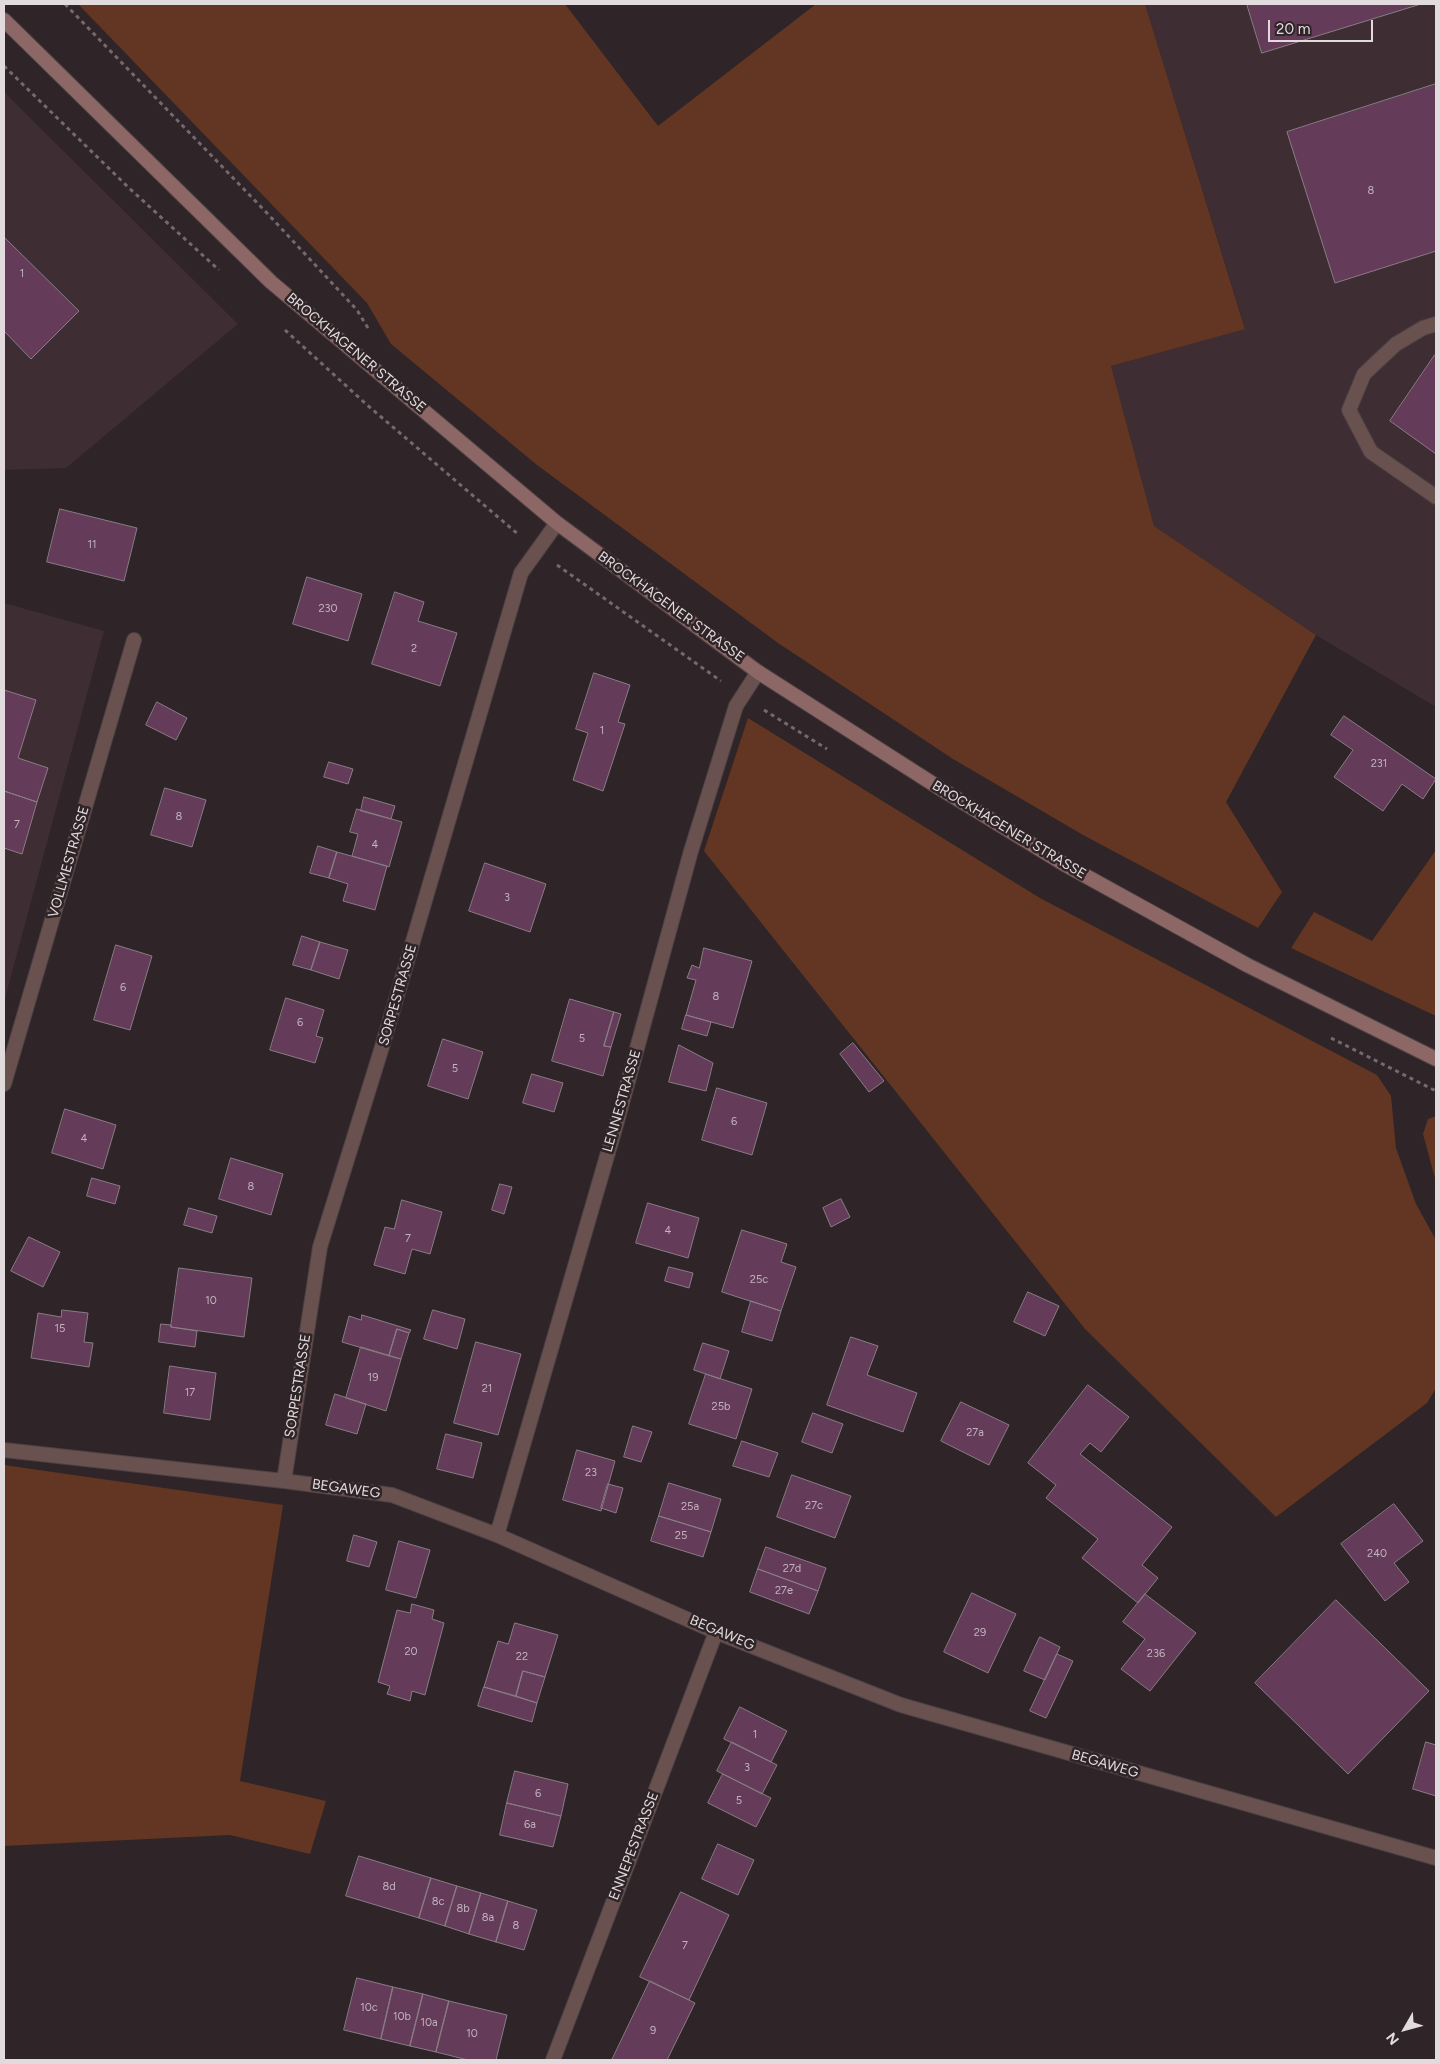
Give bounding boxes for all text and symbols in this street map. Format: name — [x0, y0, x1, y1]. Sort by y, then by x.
scale bar — [1270, 10, 1375, 42]
text: 20 m — [1276, 20, 1310, 38]
house number: 8 — [1368, 184, 1374, 198]
house number: 1 — [20, 267, 24, 281]
street label: BROCKHAGENER STRASSE — [283, 290, 429, 416]
house number: 11 — [87, 538, 97, 552]
street label: BROCKHAGENER STRASSE — [595, 548, 747, 666]
house number: 230 — [318, 602, 338, 616]
house number: 2 — [411, 642, 417, 656]
house number: 1 — [600, 724, 604, 738]
house number: 231 — [1371, 757, 1387, 771]
street label: BROCKHAGENER STRASSE — [929, 777, 1089, 883]
street label: VOLLMESTRASSE — [45, 804, 93, 920]
house number: 8 — [176, 810, 182, 824]
house number: 7 — [14, 818, 20, 832]
house number: 4 — [372, 838, 378, 852]
house number: 3 — [504, 891, 510, 905]
street label: SORPESTRASSE — [375, 942, 421, 1048]
house number: 6 — [120, 981, 126, 995]
house number: 8 — [713, 990, 719, 1004]
house number: 6 — [297, 1016, 303, 1030]
house number: 5 — [579, 1032, 585, 1046]
street label: LENNESTRASSE — [599, 1048, 645, 1154]
house number: 5 — [452, 1062, 458, 1076]
house number: 6 — [731, 1115, 737, 1129]
house number: 4 — [81, 1132, 87, 1146]
house number: 8 — [248, 1180, 254, 1194]
house number: 4 — [665, 1224, 671, 1238]
house number: 7 — [405, 1232, 411, 1246]
house number: 25c — [750, 1273, 768, 1287]
house number: 10 — [205, 1294, 217, 1308]
house number: 15 — [55, 1322, 65, 1336]
street label: SORPESTRASSE — [282, 1333, 314, 1439]
house number: 19 — [368, 1371, 378, 1385]
house number: 21 — [482, 1382, 492, 1396]
house number: 17 — [185, 1386, 195, 1400]
house number: 25b — [712, 1400, 730, 1414]
house number: 27a — [966, 1426, 984, 1440]
house number: 23 — [585, 1466, 597, 1480]
street label: BEGAWEG — [311, 1476, 381, 1502]
house number: 27c — [805, 1499, 823, 1513]
house number: 25a — [681, 1500, 699, 1514]
house number: 25 — [675, 1529, 687, 1543]
house number: 240 — [1367, 1547, 1387, 1561]
house number: 27d — [783, 1562, 801, 1576]
house number: 27e — [775, 1584, 793, 1598]
street label: BEGAWEG — [687, 1612, 757, 1654]
house number: 29 — [974, 1626, 986, 1640]
house number: 20 — [404, 1645, 418, 1659]
house number: 236 — [1147, 1647, 1165, 1661]
house number: 22 — [516, 1650, 528, 1664]
house number: 1 — [753, 1728, 757, 1742]
street label: BEGAWEG — [1070, 1746, 1140, 1782]
house number: 3 — [744, 1761, 750, 1775]
house number: 6 — [535, 1787, 541, 1801]
street label: ENNEPESTRASSE — [606, 1789, 662, 1903]
house number: 5 — [736, 1794, 742, 1808]
house number: 6a — [524, 1818, 536, 1832]
house number: 8d — [382, 1880, 396, 1894]
house number: 8c — [432, 1895, 444, 1909]
house number: 8b — [456, 1902, 470, 1916]
house number: 8a — [482, 1911, 494, 1925]
house number: 8 — [513, 1919, 519, 1933]
house number: 7 — [682, 1939, 688, 1953]
house number: 10c — [360, 2001, 378, 2015]
north arrow — [1380, 2004, 1430, 2054]
house number: 10b — [393, 2010, 411, 2024]
house number: 10a — [420, 2016, 438, 2030]
house number: 9 — [650, 2024, 656, 2038]
house number: 10 — [466, 2027, 478, 2041]
text: N — [1383, 2029, 1403, 2048]

